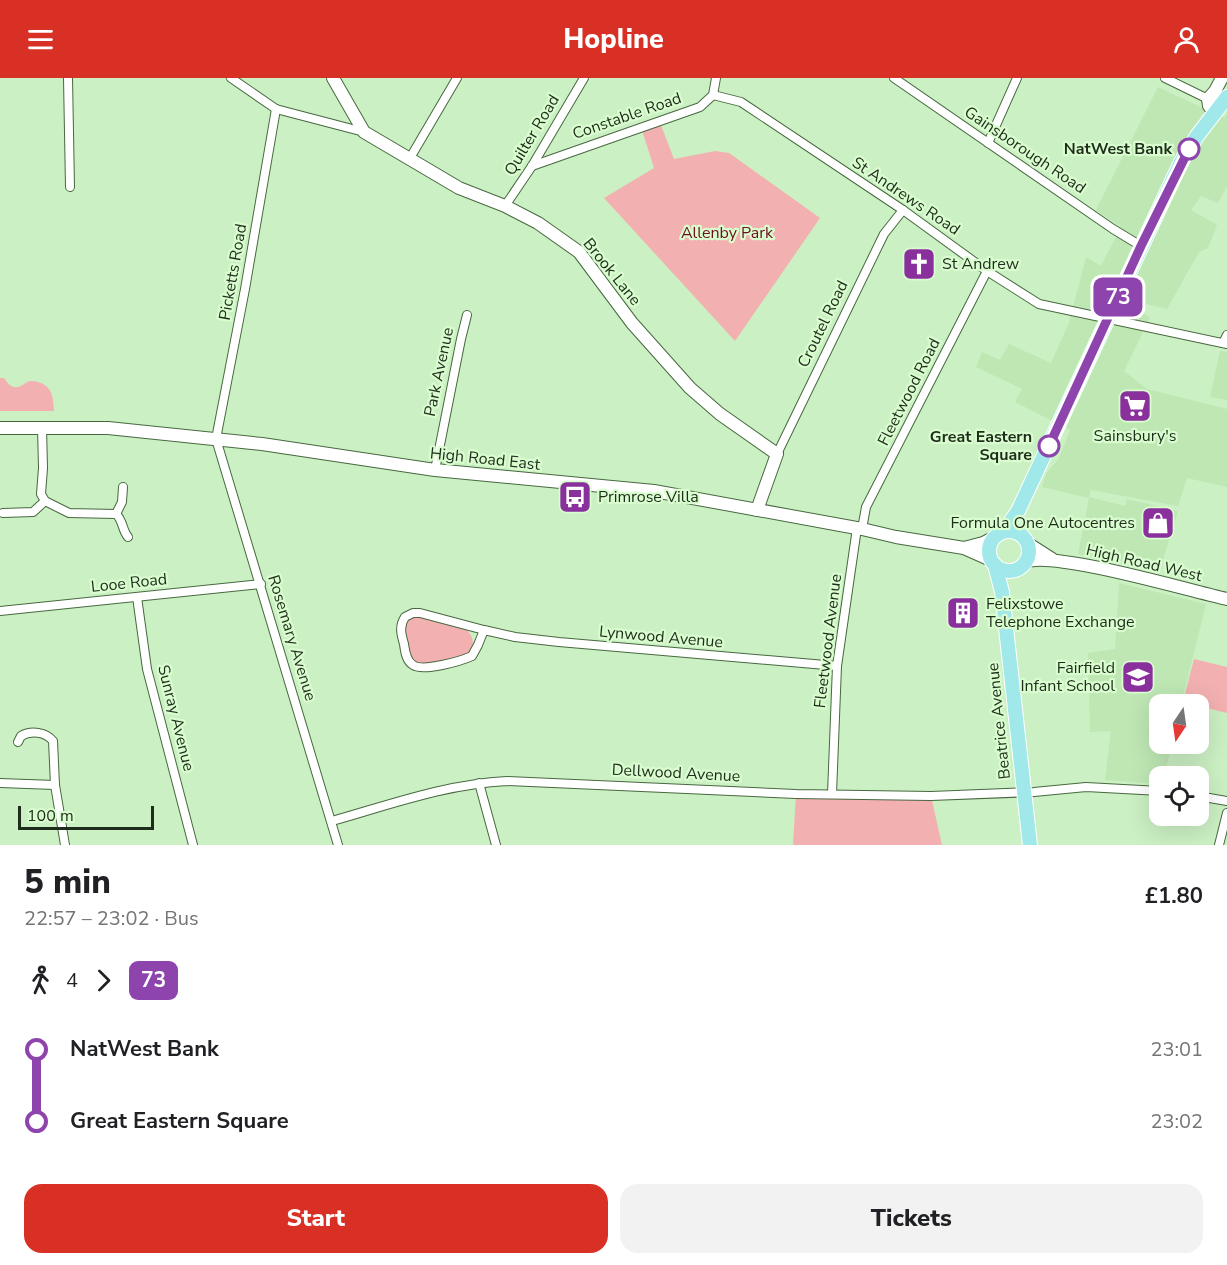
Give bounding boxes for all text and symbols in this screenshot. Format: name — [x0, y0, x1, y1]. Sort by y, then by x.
text: Hopline — [563, 21, 664, 58]
icon: menu — [24, 23, 57, 56]
icon: person — [1170, 23, 1203, 56]
street label: Constable Road — [570, 87, 684, 145]
street label: Quilter Road — [499, 90, 565, 180]
street label: Gainsborough Road — [960, 101, 1090, 199]
place label: NatWest Bank — [1064, 138, 1172, 160]
marker: NatWest Bank — [1178, 138, 1200, 160]
street label: St Andrews Road — [848, 152, 964, 240]
street label: Picketts Road — [214, 222, 252, 322]
park label: Allenby Park — [681, 222, 774, 244]
street label: Brook Lane — [578, 234, 646, 310]
church icon: St Andrew — [901, 246, 937, 282]
place label: St Andrew — [942, 253, 1020, 275]
street label: Croutel Road — [792, 277, 854, 371]
line badge: 73 — [1091, 278, 1145, 316]
text: 73 — [1105, 283, 1131, 311]
street label: Park Avenue — [419, 325, 459, 419]
street label: Fleetwood Road — [872, 334, 946, 450]
supermarket icon: Sainsbury's — [1117, 388, 1153, 424]
place label: Sainsbury's — [1094, 425, 1176, 447]
place label: Great Eastern Square — [930, 426, 1032, 466]
marker: Great Eastern Square — [1038, 435, 1060, 457]
street label: High Road East — [429, 442, 542, 476]
bus stop icon: Primrose Villa — [557, 479, 593, 515]
place label: Primrose Villa — [598, 486, 699, 508]
shop icon: Formula One Autocentres — [1140, 505, 1176, 541]
place label: Formula One Autocentres — [951, 512, 1135, 534]
street label: High Road West — [1084, 539, 1204, 587]
street label: Looe Road — [90, 568, 168, 598]
street label: Rosemary Avenue — [262, 572, 322, 704]
street label: Fleetwood Avenue — [809, 573, 847, 709]
place label: Felixstowe Telephone Exchange — [986, 593, 1135, 633]
building icon: Felixstowe Telephone Exchange — [945, 595, 981, 631]
street label: Lynwood Avenue — [598, 621, 724, 653]
place label: Fairfield Infant School — [1020, 657, 1115, 697]
school or university icon: Fairfield Infant School — [1120, 659, 1156, 695]
street label: Beatrice Avenue — [982, 662, 1016, 780]
street label: Sunray Avenue — [152, 663, 200, 773]
north arrow — [1149, 694, 1209, 754]
map controls — [1149, 694, 1209, 826]
street label: Dellwood Avenue — [611, 759, 741, 787]
button: locate — [1149, 766, 1209, 826]
scale bar — [18, 803, 154, 830]
text: 100 m — [27, 805, 74, 827]
text: 5 min — [24, 860, 111, 905]
text: £1.80 — [1145, 881, 1203, 911]
text: 22:57 – 23:02 · Bus — [24, 905, 199, 932]
icon: walk — [24, 964, 57, 997]
icon: forward — [87, 964, 120, 997]
text: 73 — [141, 966, 166, 994]
text: 4 — [66, 967, 78, 994]
text: NatWest Bank — [70, 1034, 219, 1064]
text: 23:01 — [1150, 1036, 1203, 1063]
text: Great Eastern Square — [70, 1106, 289, 1136]
text: 23:02 — [1150, 1108, 1203, 1135]
button: Start — [24, 1184, 608, 1253]
button: Tickets — [620, 1184, 1203, 1253]

